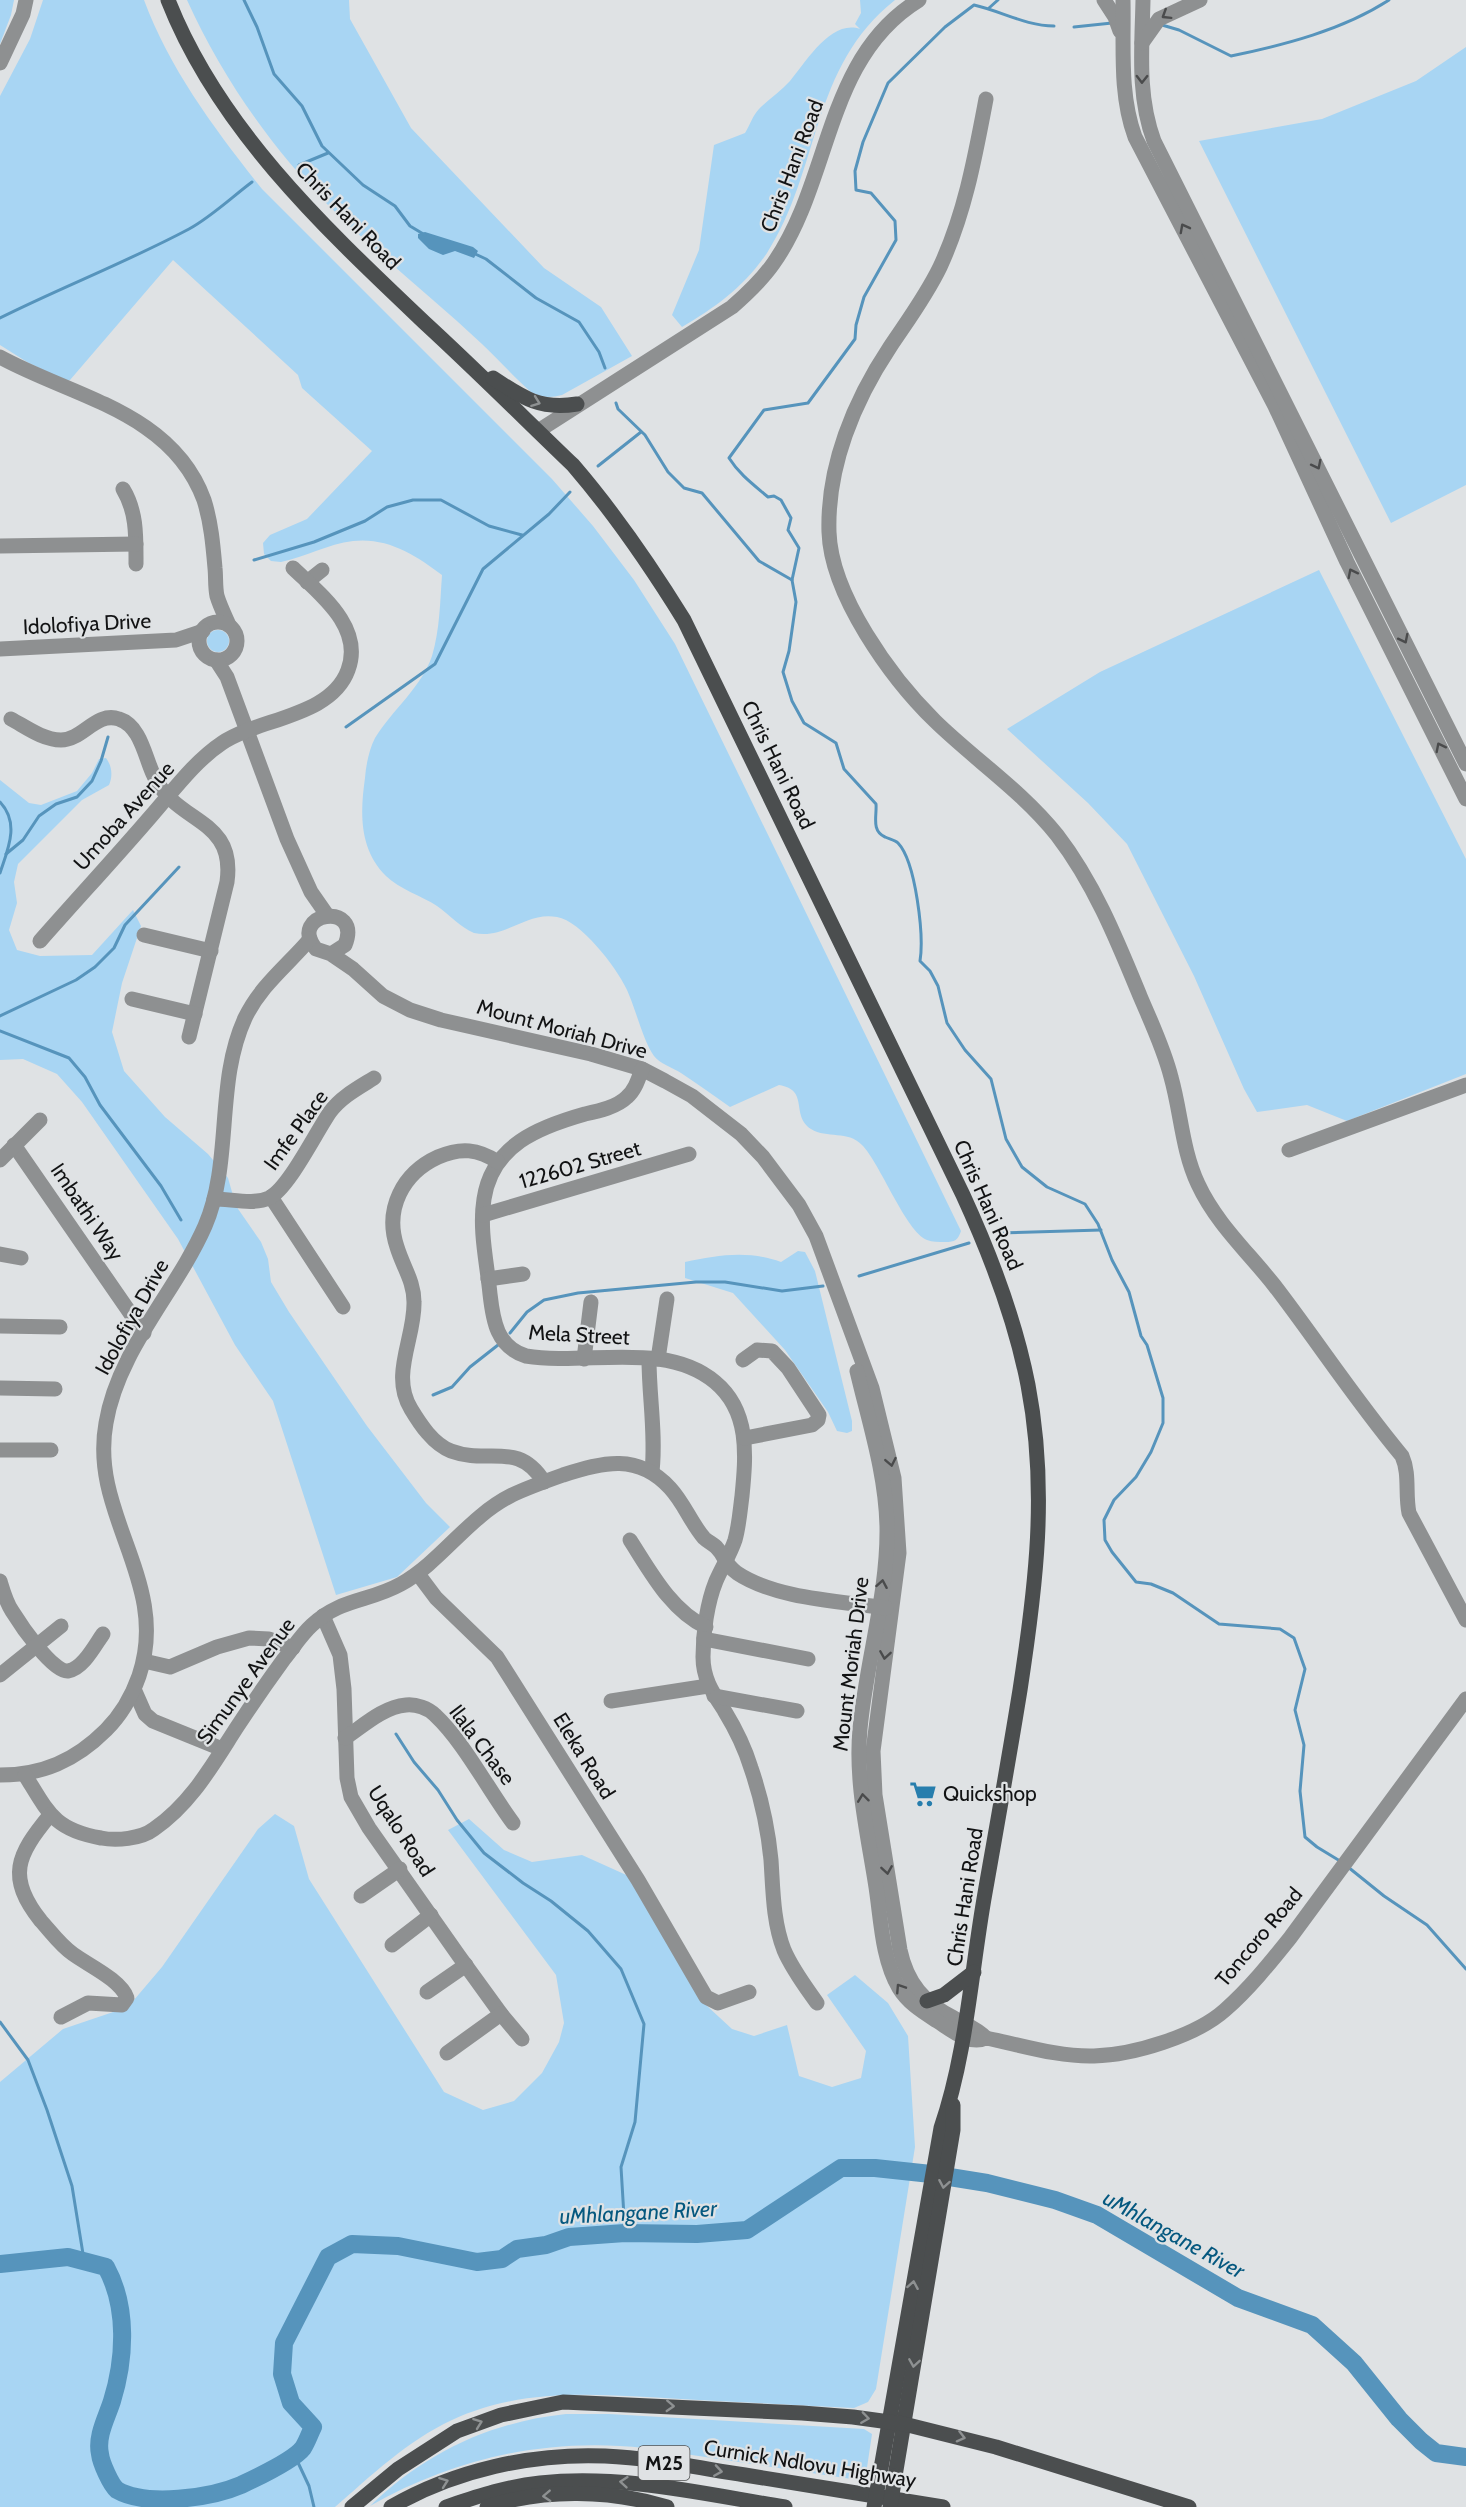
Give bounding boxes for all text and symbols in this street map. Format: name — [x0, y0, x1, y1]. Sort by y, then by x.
one-way arrow — [1162, 8, 1172, 20]
one-way arrow — [1135, 75, 1148, 84]
street label: Chris Hani Road — [755, 96, 828, 236]
street label: Chris Hani Road — [291, 157, 406, 275]
one-way arrow — [1180, 224, 1191, 234]
one-way arrow — [530, 395, 541, 408]
one-way arrow — [1309, 459, 1321, 470]
one-way arrow — [1348, 568, 1360, 579]
street label: Idolofiya Drive — [22, 608, 152, 639]
one-way arrow — [1397, 633, 1408, 644]
street label: Chris Hani Road — [737, 696, 820, 833]
one-way arrow — [1435, 742, 1447, 753]
street label: Umoba Avenue — [68, 756, 179, 875]
street label: Mount Moriah Drive — [474, 994, 650, 1063]
street label: Imfe Place — [258, 1085, 333, 1175]
street label: 122602 Street — [516, 1135, 643, 1194]
street label: Chris Hani Road — [949, 1136, 1028, 1274]
street label: Imbathi Way — [46, 1158, 129, 1265]
street label: Idolofiya Drive — [90, 1254, 174, 1379]
street label: Mela Street — [528, 1319, 630, 1350]
one-way arrow — [884, 1457, 897, 1467]
street label: Mount Moriah Drive — [827, 1575, 874, 1753]
one-way arrow — [876, 1580, 888, 1589]
street label: Simunye Avenue — [191, 1613, 300, 1749]
one-way arrow — [879, 1651, 891, 1660]
street label: Ilala Chase — [444, 1700, 521, 1790]
street label: Eleka Road — [548, 1708, 621, 1803]
supermarket icon: Quickshop — [908, 1779, 938, 1809]
street label: Uqalo Road — [363, 1781, 440, 1881]
place label: Quickshop — [943, 1781, 1037, 1806]
one-way arrow — [857, 1794, 869, 1803]
street label: Chris Hani Road — [941, 1826, 988, 1968]
one-way arrow — [881, 1865, 893, 1874]
street label: Toncoro Road — [1210, 1882, 1307, 1991]
one-way arrow — [897, 1984, 908, 1995]
one-way arrow — [938, 2179, 951, 2189]
water label: uMhlangane River — [1098, 2184, 1250, 2285]
water label: uMhlangane River — [559, 2195, 719, 2230]
one-way arrow — [906, 2280, 919, 2290]
one-way arrow — [909, 2358, 921, 2367]
one-way arrow — [666, 2399, 675, 2412]
one-way arrow — [860, 2412, 869, 2424]
one-way arrow — [472, 2418, 483, 2431]
one-way arrow — [956, 2430, 966, 2443]
street label: Curnick Ndlovu Highway — [702, 2434, 918, 2493]
road number: M25 — [638, 2446, 690, 2480]
one-way arrow — [714, 2465, 723, 2477]
one-way arrow — [619, 2476, 628, 2489]
one-way arrow — [438, 2477, 449, 2490]
one-way arrow — [542, 2489, 551, 2502]

